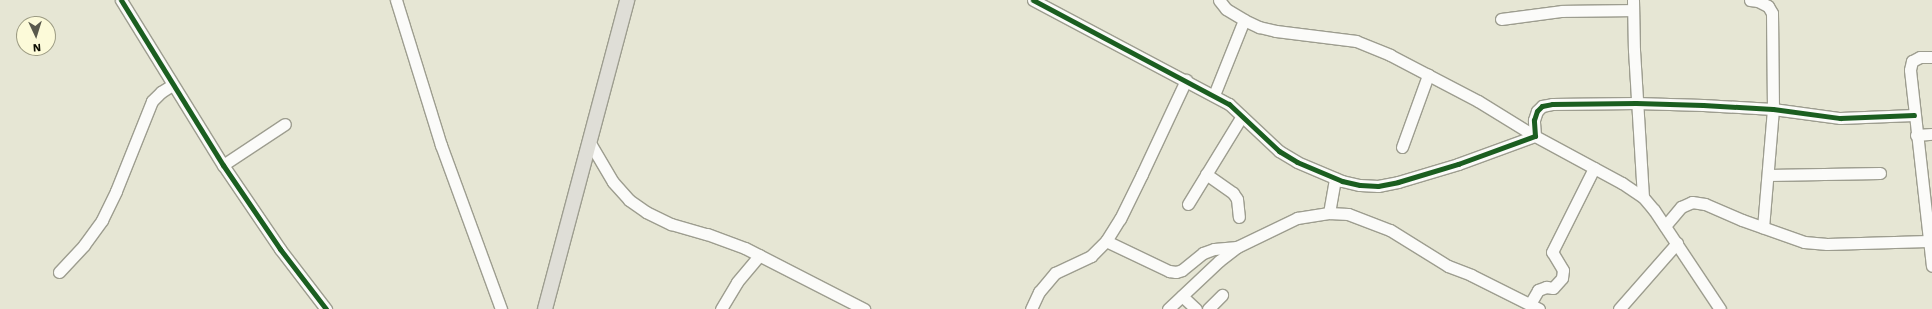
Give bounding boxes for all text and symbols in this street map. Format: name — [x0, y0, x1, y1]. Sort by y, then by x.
north arrow — [16, 16, 56, 56]
text: N — [32, 41, 41, 54]

